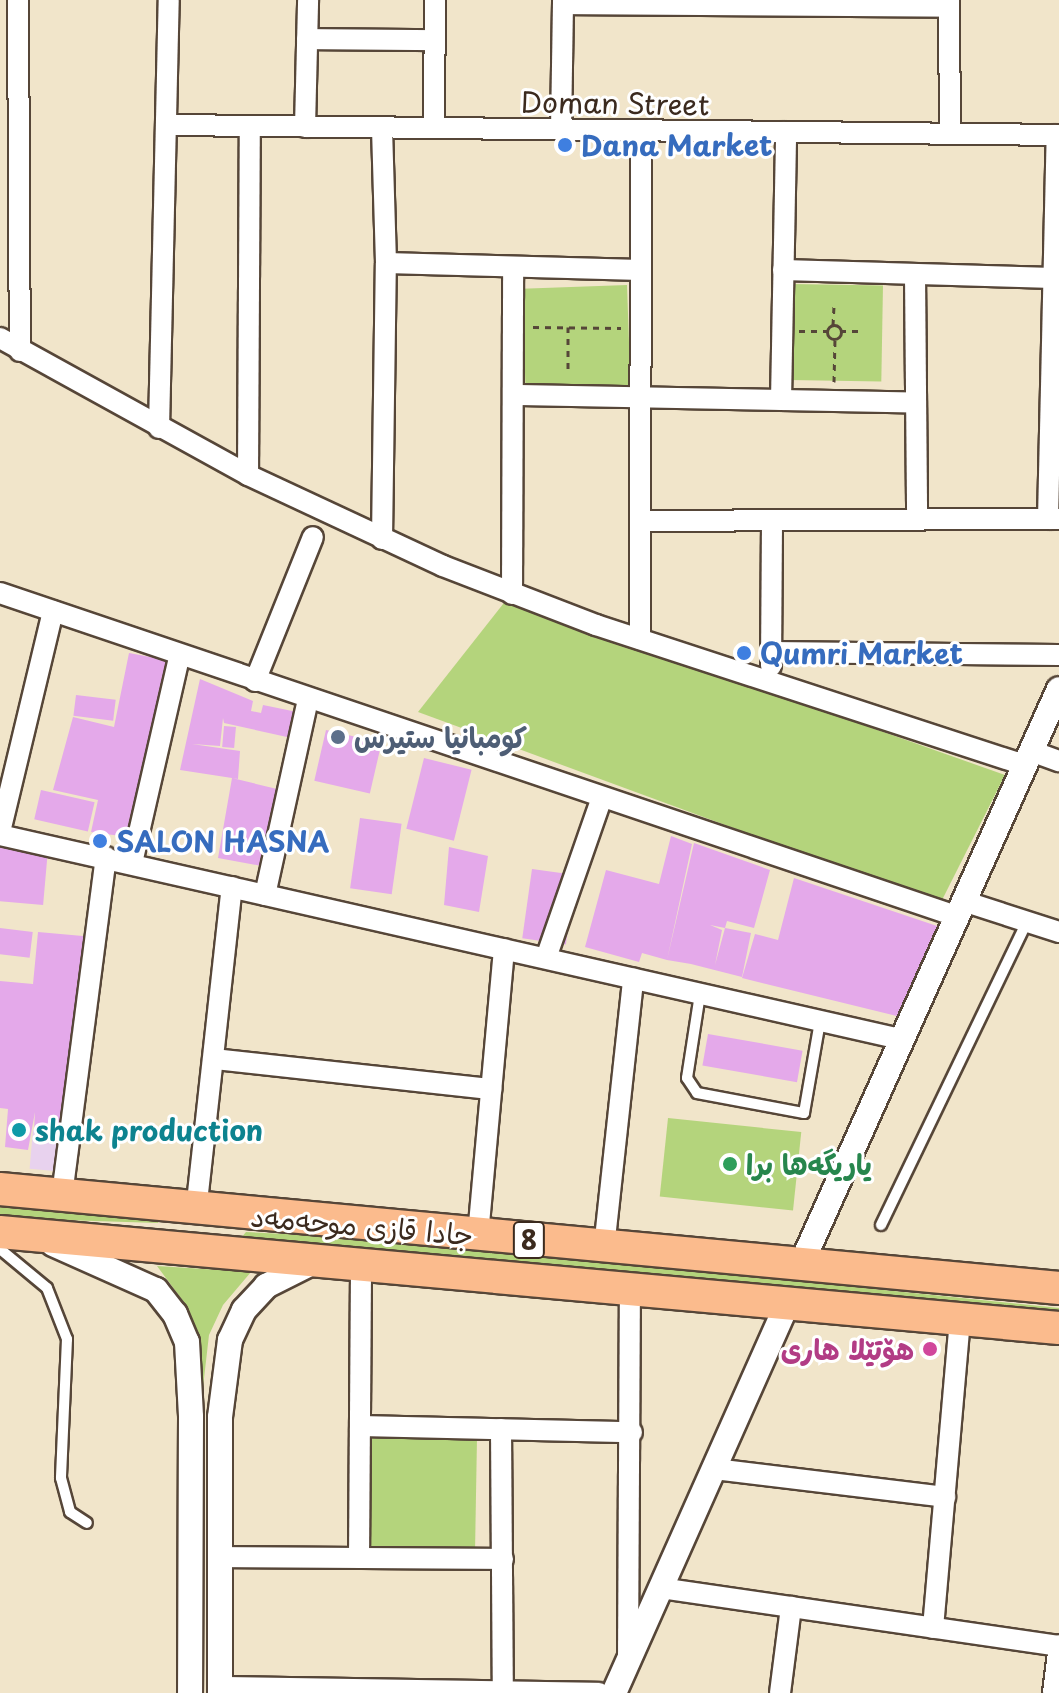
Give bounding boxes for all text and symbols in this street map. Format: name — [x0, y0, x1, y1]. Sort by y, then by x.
street label: Doman Street — [520, 85, 710, 121]
place label: Dana Market — [581, 128, 773, 162]
marker: Dana Market — [556, 136, 574, 154]
place label: Qumri Market — [760, 636, 964, 670]
marker: Qumri Market — [735, 644, 753, 662]
place label: كومبانيا ستيرس — [354, 720, 527, 754]
marker: كومبانيا ستيرس — [329, 728, 347, 746]
place label: SALON HASNA — [116, 824, 332, 858]
marker: SALON HASNA — [91, 832, 109, 850]
place label: shak production — [35, 1113, 265, 1147]
marker: shak production — [10, 1121, 28, 1139]
place label: یاریگەها برا — [746, 1147, 872, 1181]
marker: یاریگەها برا — [721, 1155, 739, 1173]
street label: جادا قازی موحەمەد — [249, 1199, 475, 1251]
road number: 8 — [511, 1218, 547, 1262]
place label: هۆتێلا هاری — [781, 1332, 914, 1366]
marker: هۆتێلا هاری — [921, 1340, 939, 1358]

